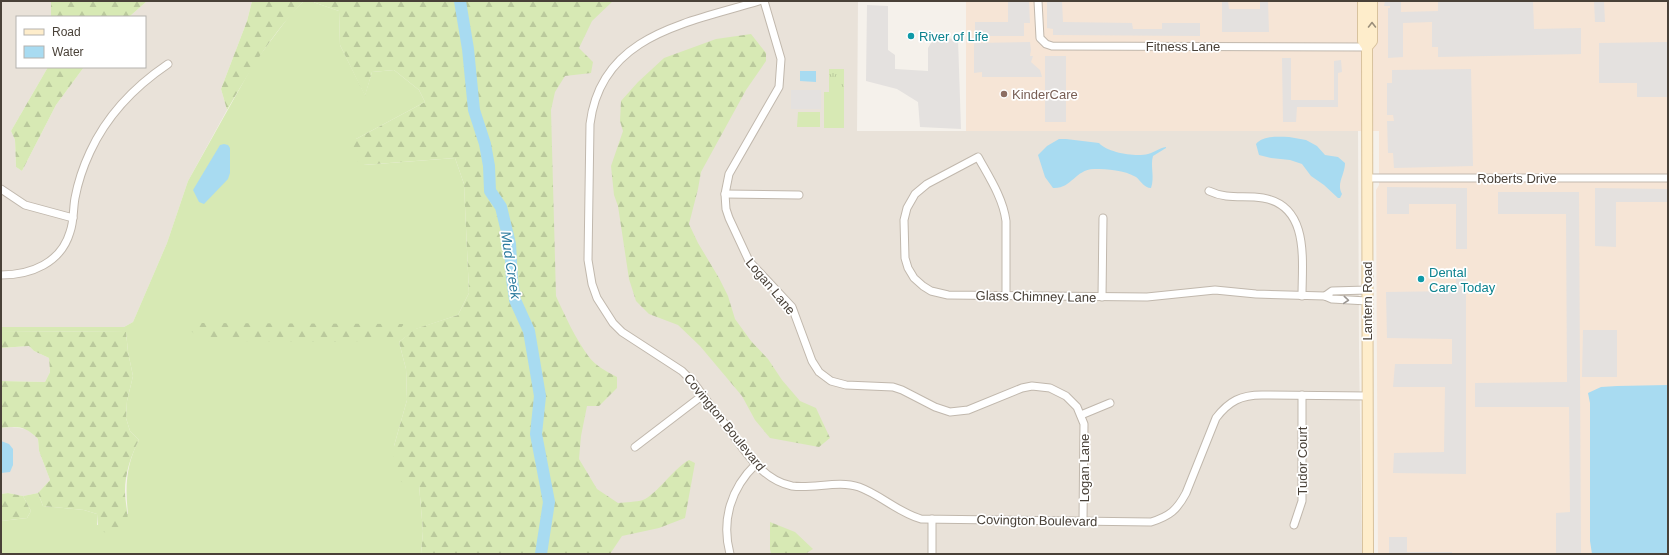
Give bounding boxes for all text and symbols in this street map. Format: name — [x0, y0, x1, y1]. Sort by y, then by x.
legend — [16, 16, 146, 68]
one-way arrow — [1368, 22, 1376, 28]
text: Road — [52, 25, 81, 39]
place label: River of Life — [919, 29, 988, 44]
marker: River of Life — [906, 31, 916, 41]
street label: Fitness Lane — [1146, 39, 1220, 54]
text: Water — [52, 45, 84, 59]
place label: KinderCare — [1012, 87, 1078, 102]
marker: KinderCare — [999, 89, 1009, 99]
street label: Roberts Drive — [1477, 171, 1557, 186]
water label: Mud Creek — [498, 230, 524, 301]
street label: Logan Lane — [743, 255, 798, 317]
street label: Lantern Road — [1360, 262, 1375, 340]
place label: Dental Care Today — [1429, 265, 1496, 295]
marker: Dental Care Today — [1416, 274, 1426, 284]
street label: Glass Chimney Lane — [976, 288, 1096, 305]
one-way arrow — [1343, 296, 1349, 305]
street label: Covington Boulevard — [681, 371, 768, 474]
street label: Tudor Court — [1295, 426, 1310, 495]
street label: Logan Lane — [1077, 434, 1092, 502]
street label: Covington Boulevard — [977, 512, 1097, 529]

